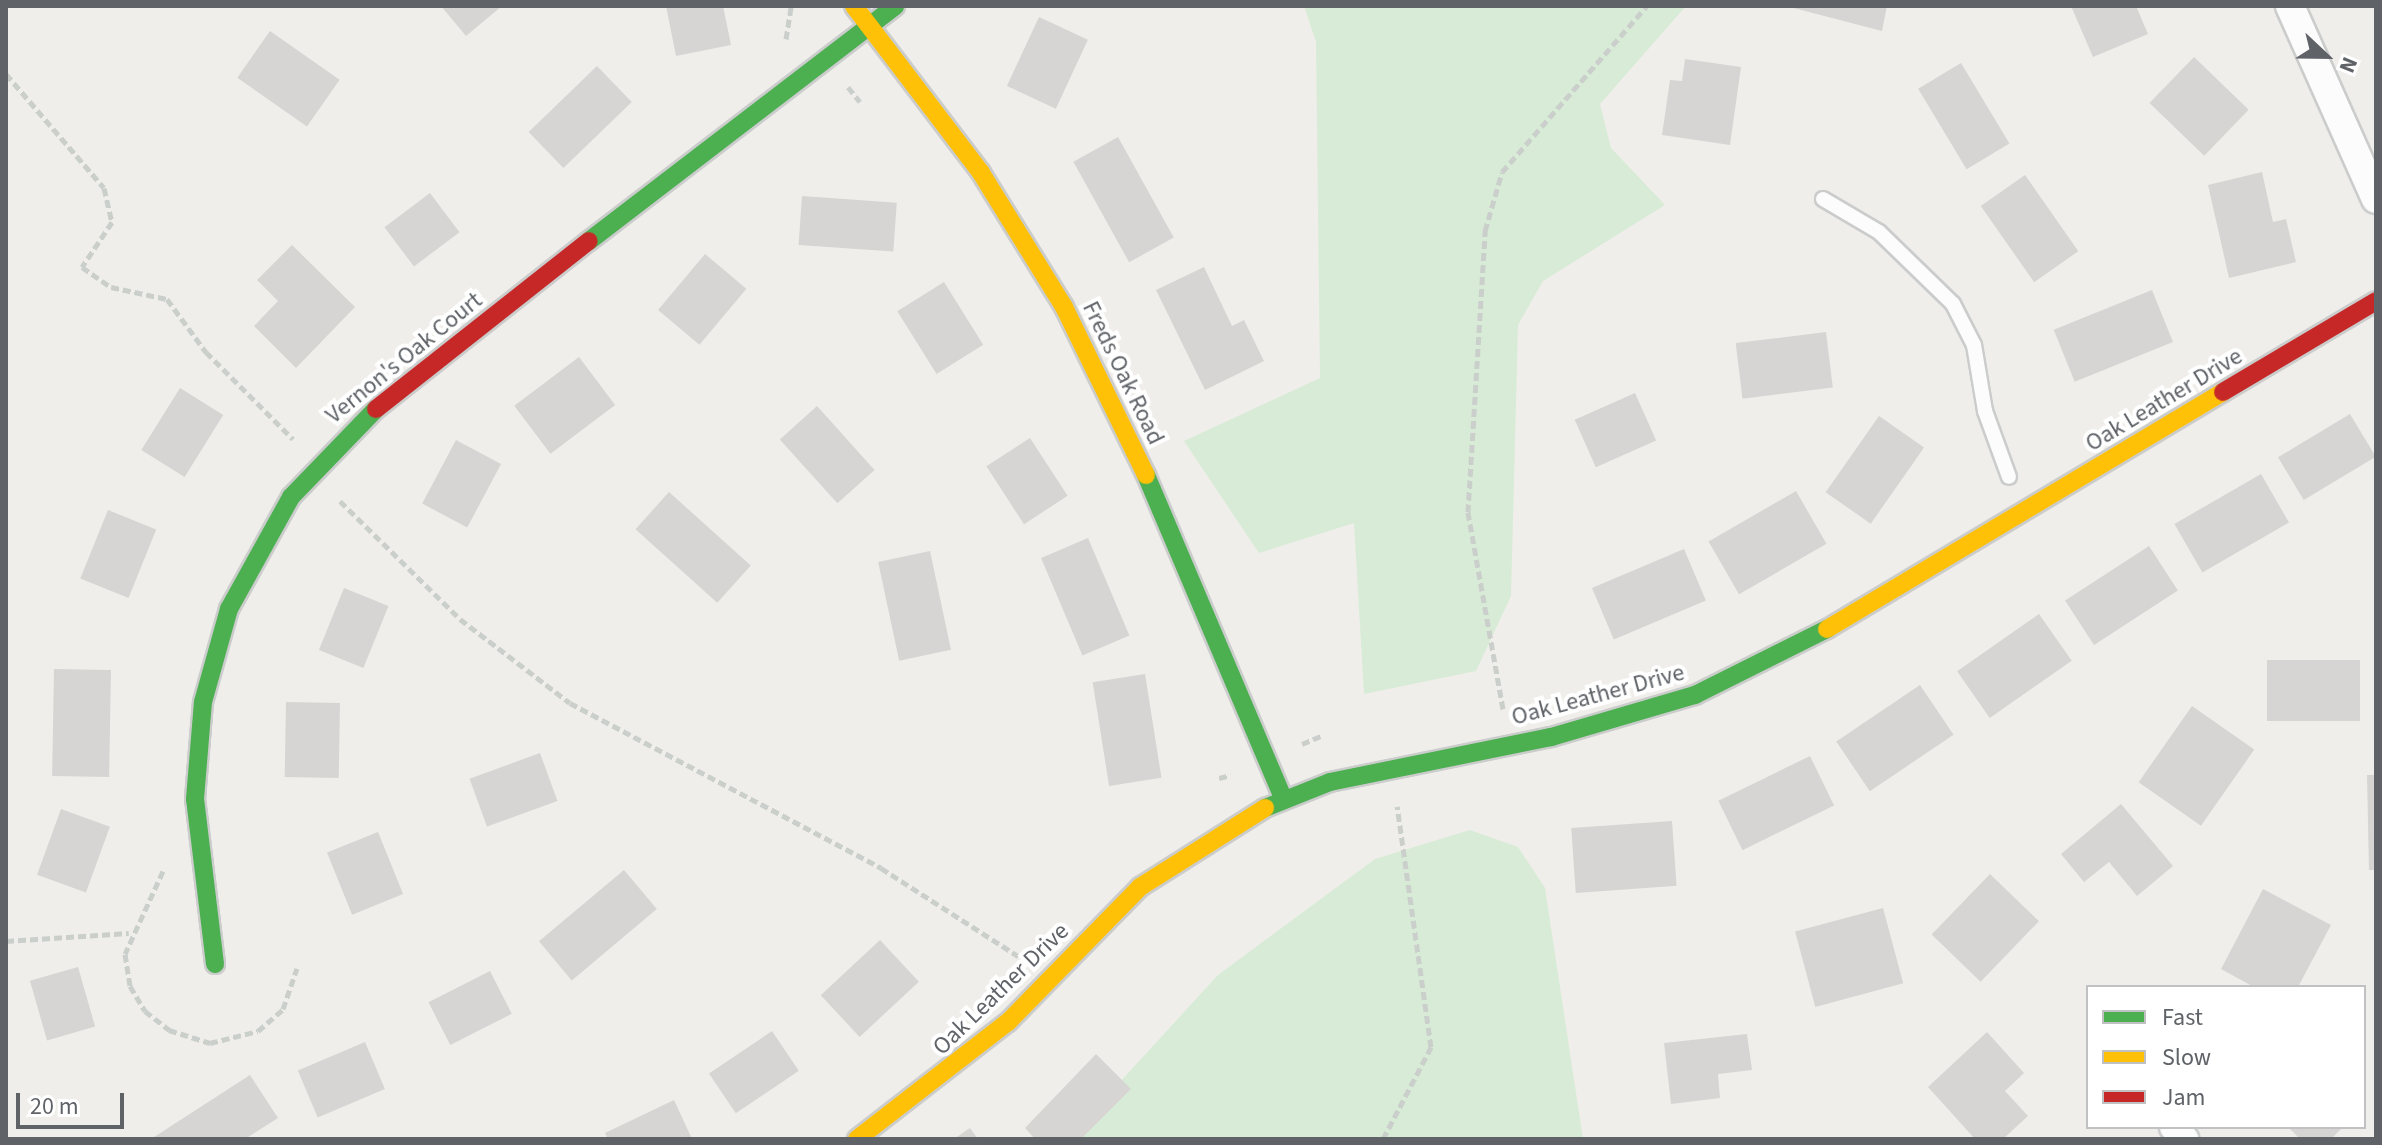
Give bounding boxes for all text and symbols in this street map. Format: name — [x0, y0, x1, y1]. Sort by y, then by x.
north arrow — [2286, 16, 2366, 96]
text: N — [2331, 52, 2366, 78]
street label: Vernon's Oak Court — [320, 286, 488, 430]
street label: Freds Oak Road — [1076, 297, 1170, 449]
street label: Oak Leather Drive — [2080, 342, 2248, 458]
street label: Oak Leather Drive — [1508, 658, 1688, 732]
street label: Oak Leather Drive — [927, 917, 1075, 1061]
legend — [2086, 985, 2366, 1129]
text: Fast — [2162, 1000, 2203, 1035]
text: Slow — [2162, 1040, 2211, 1075]
scale bar — [20, 1077, 128, 1127]
text: Jam — [2162, 1080, 2206, 1115]
text: 20 m — [30, 1089, 79, 1124]

